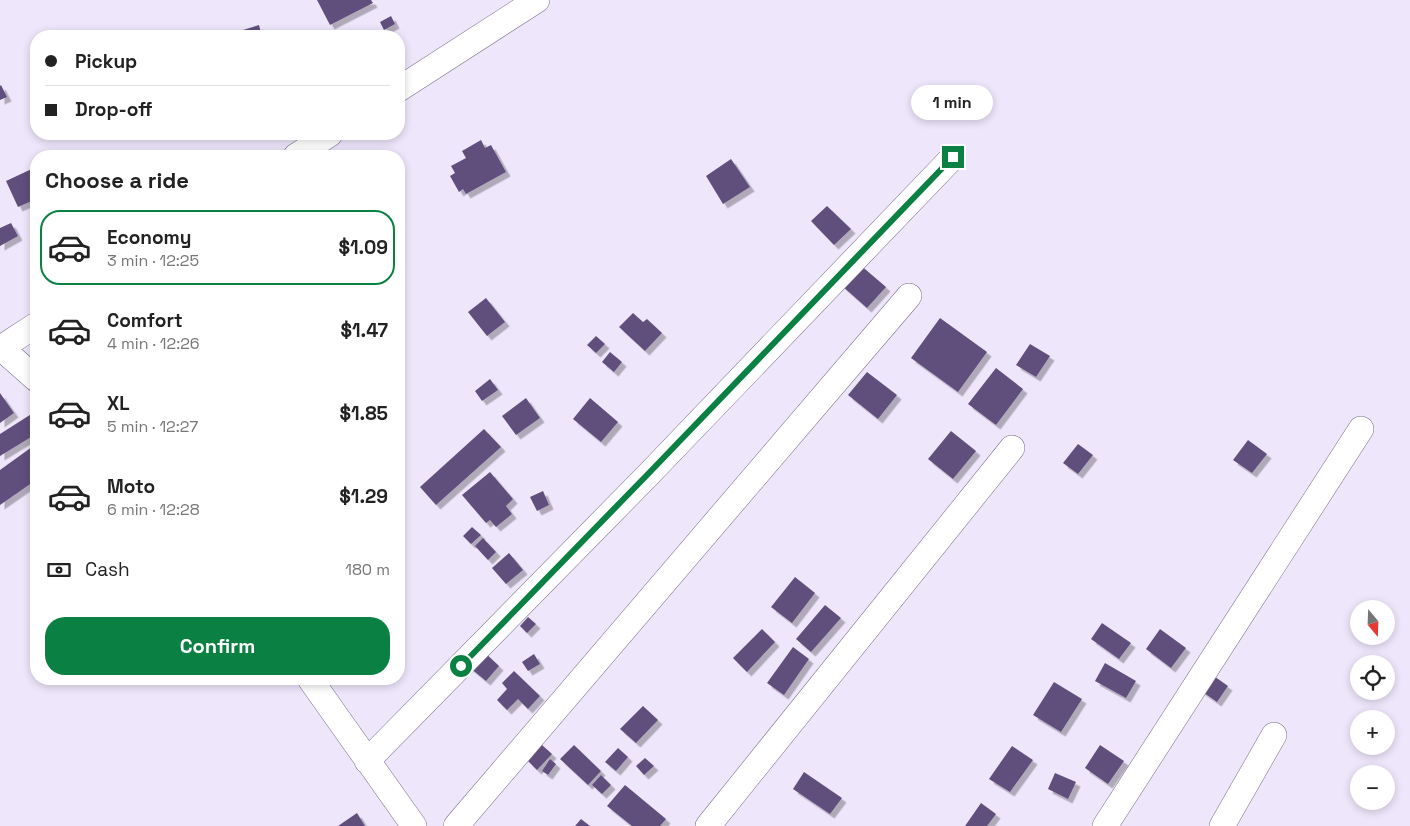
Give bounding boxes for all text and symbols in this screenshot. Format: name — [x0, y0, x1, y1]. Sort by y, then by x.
text: Pickup — [75, 49, 137, 74]
callout: 1 min — [912, 84, 994, 120]
text: 1 min — [932, 92, 972, 113]
text: Drop-off — [75, 97, 153, 122]
route end — [942, 146, 964, 168]
text: Choose a ride — [45, 166, 189, 194]
icon: car — [47, 225, 92, 270]
text: Economy — [107, 225, 191, 250]
text: $1.09 — [338, 235, 388, 260]
text: 3 min · 12:25 — [107, 250, 199, 271]
icon: car — [47, 308, 92, 353]
text: Comfort — [107, 308, 183, 333]
text: $1.47 — [340, 318, 388, 343]
text: 4 min · 12:26 — [107, 333, 200, 354]
icon: car — [47, 391, 92, 436]
text: XL — [107, 391, 130, 416]
text: $1.85 — [339, 401, 388, 426]
text: 5 min · 12:27 — [107, 416, 198, 437]
icon: car — [47, 474, 92, 519]
text: Moto — [107, 474, 155, 499]
text: $1.29 — [339, 484, 388, 509]
text: 6 min · 12:28 — [107, 499, 200, 520]
icon: cash — [45, 556, 73, 584]
text: Cash — [85, 557, 130, 582]
text: 180 m — [345, 559, 390, 580]
north arrow — [1350, 600, 1395, 645]
map controls — [1350, 600, 1395, 810]
button: Confirm — [45, 617, 390, 675]
route start — [450, 655, 472, 677]
button: locate — [1350, 655, 1395, 700]
button: + — [1350, 710, 1395, 755]
button: − — [1350, 765, 1395, 810]

